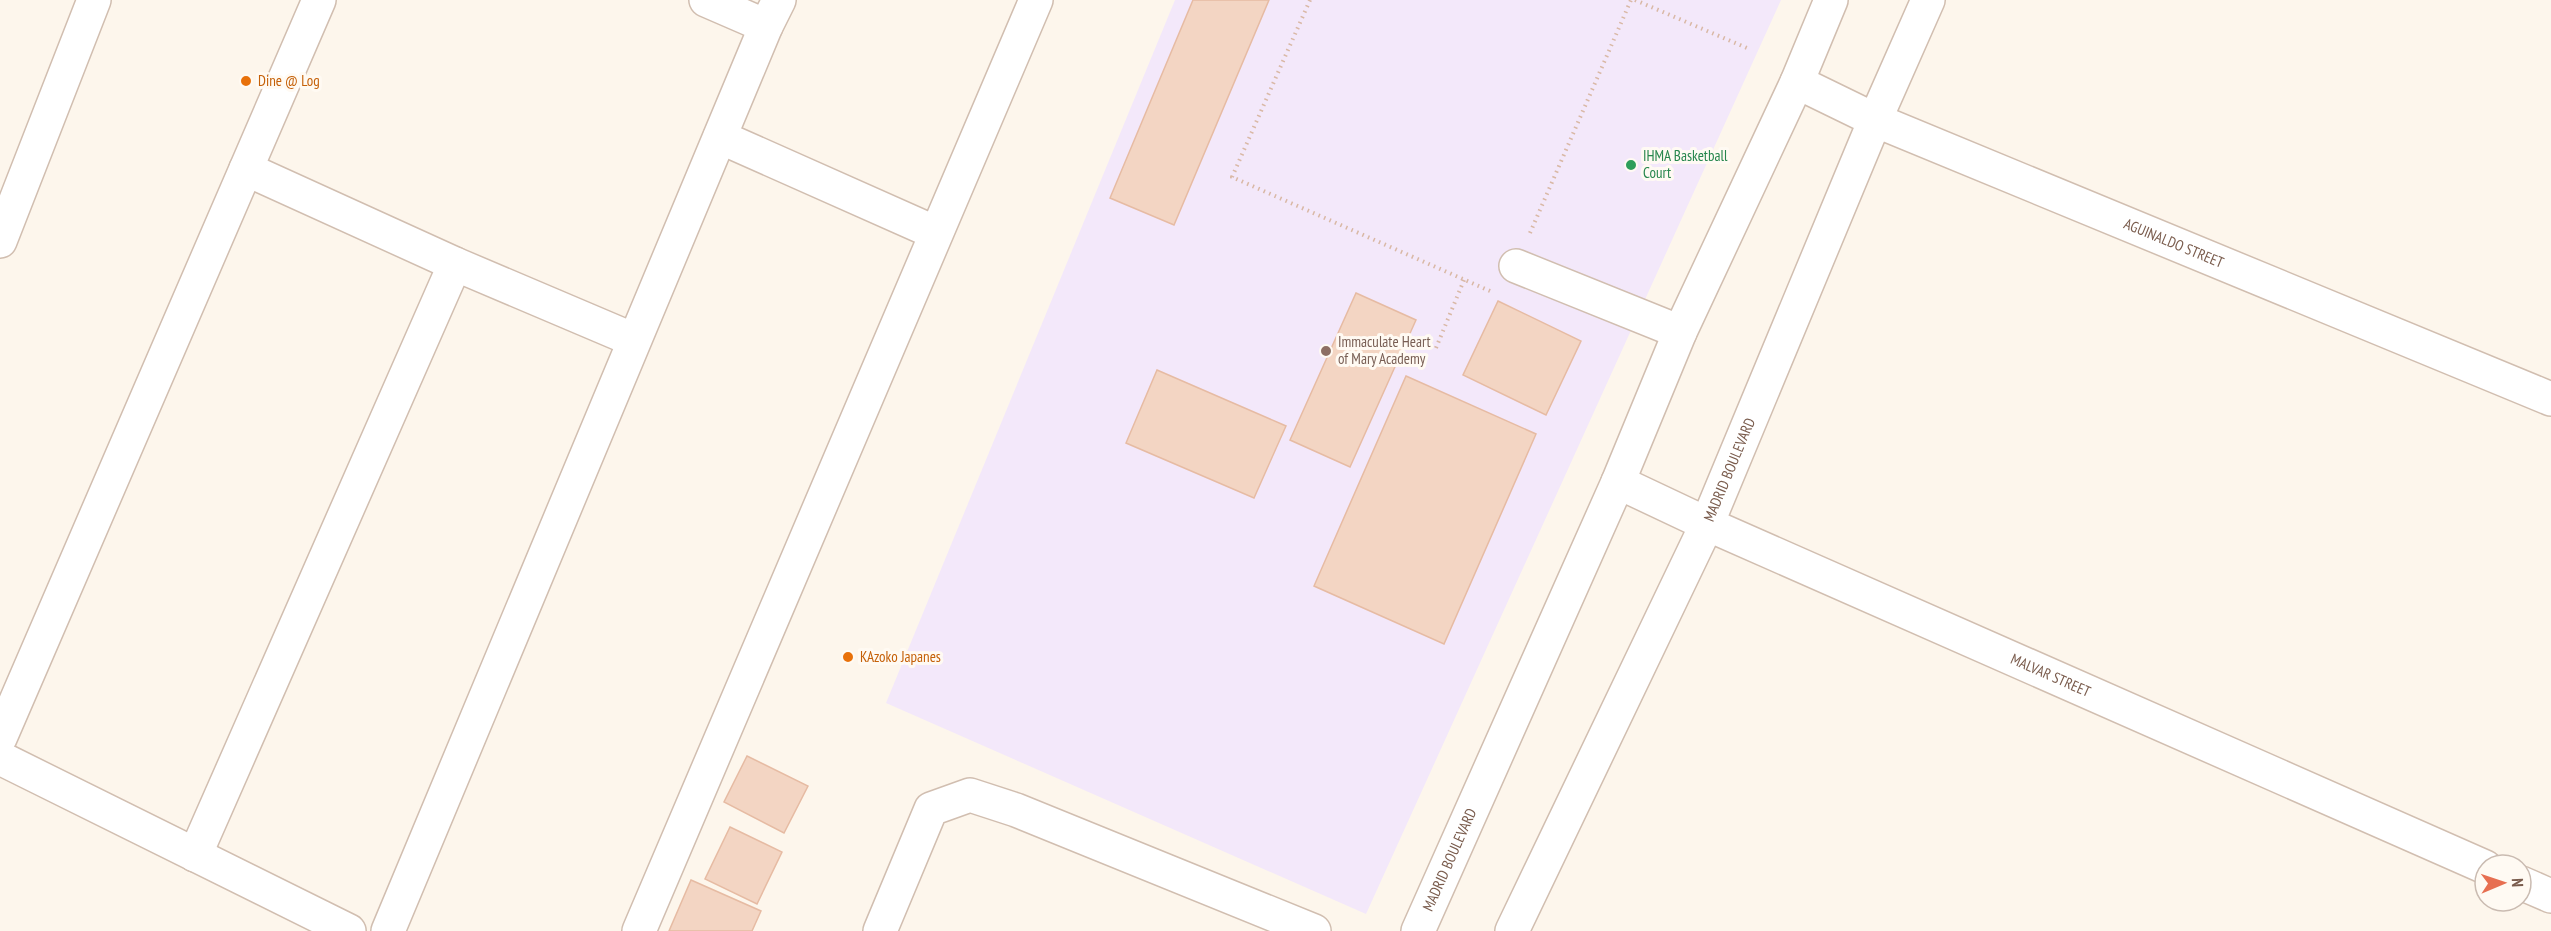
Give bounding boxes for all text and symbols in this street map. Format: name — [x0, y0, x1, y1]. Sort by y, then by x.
place label: Dine @ Log — [258, 71, 320, 90]
marker: Dine @ Log — [239, 74, 253, 88]
place label: IHMA Basketball Court — [1643, 146, 1728, 182]
marker: IHMA Basketball Court — [1624, 158, 1638, 172]
street label: AGUINALDO STREET — [2121, 214, 2227, 272]
place label: Immaculate Heart of Mary Academy — [1338, 332, 1431, 368]
marker: Immaculate Heart of Mary Academy — [1319, 344, 1333, 358]
street label: MADRID BOULEVARD — [1699, 415, 1759, 524]
place label: KAzoko Japanes — [860, 647, 941, 666]
street label: MALVAR STREET — [2008, 649, 2094, 701]
marker: KAzoko Japanes — [841, 650, 855, 664]
street label: MADRID BOULEVARD — [1418, 805, 1481, 914]
north arrow — [2473, 853, 2533, 913]
text: N — [2508, 878, 2528, 887]

